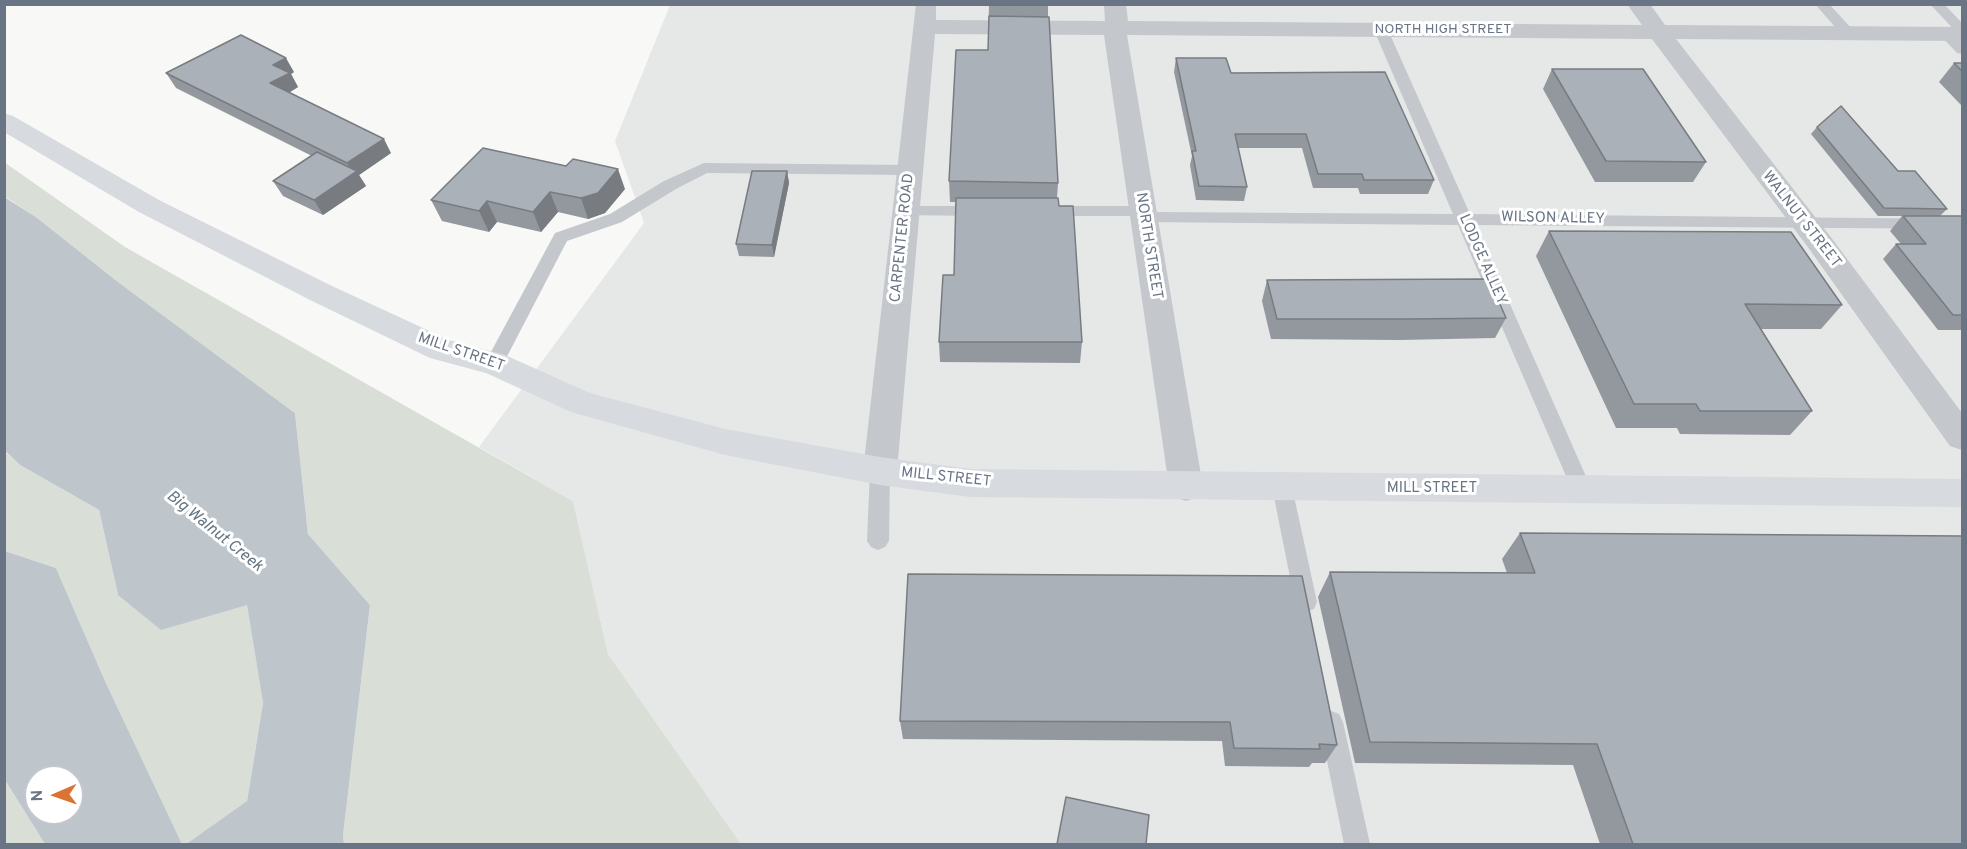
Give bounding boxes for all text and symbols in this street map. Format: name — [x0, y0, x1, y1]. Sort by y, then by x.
street label: NORTH HIGH STREET — [1374, 22, 1512, 38]
street label: WALNUT STREET — [1758, 168, 1844, 272]
street label: CARPENTER ROAD — [887, 173, 919, 303]
street label: NORTH STREET — [1131, 191, 1165, 301]
street label: WILSON ALLEY — [1501, 209, 1605, 229]
street label: LODGE ALLEY — [1454, 212, 1510, 308]
street label: MILL STREET — [415, 330, 507, 376]
street label: MILL STREET — [900, 464, 992, 492]
street label: MILL STREET — [1387, 480, 1477, 498]
water label: Big Walnut Creek — [162, 487, 266, 577]
north arrow — [24, 765, 84, 825]
text: N — [28, 789, 48, 802]

